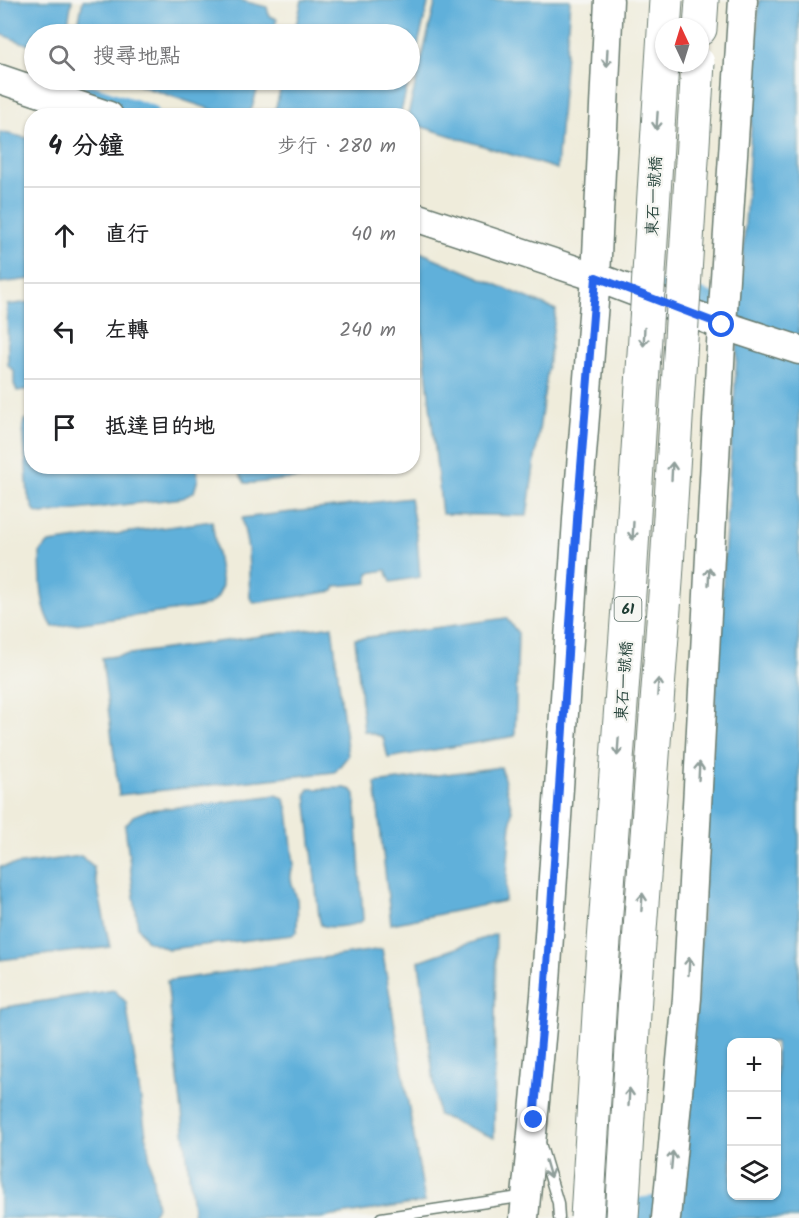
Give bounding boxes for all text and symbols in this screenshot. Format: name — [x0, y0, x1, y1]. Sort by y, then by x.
north arrow — [655, 18, 709, 72]
search box — [24, 24, 420, 90]
text: 搜尋地點 — [93, 40, 181, 75]
icon: search — [45, 41, 78, 74]
one-way arrow — [601, 48, 612, 68]
one-way arrow — [652, 111, 663, 131]
text: 4 分鐘 — [48, 126, 124, 168]
text: 步行 · 280 m — [278, 131, 396, 163]
street label: 東石一號橋 — [640, 155, 669, 237]
text: 直行 — [105, 218, 149, 253]
icon: ahead — [48, 219, 81, 252]
text: 40 m — [351, 219, 396, 251]
route start — [708, 311, 734, 337]
text: 左轉 — [105, 314, 149, 349]
icon: left — [48, 315, 81, 348]
text: 240 m — [339, 315, 396, 347]
one-way arrow — [639, 326, 650, 346]
text: 抵達目的地 — [105, 410, 215, 445]
icon: arrive — [48, 411, 81, 444]
one-way arrow — [667, 462, 678, 482]
one-way arrow — [627, 521, 638, 541]
one-way arrow — [703, 567, 714, 587]
road number: 61 — [614, 597, 642, 621]
street label: 東石一號橋 — [609, 640, 640, 722]
one-way arrow — [653, 677, 664, 697]
one-way arrow — [612, 736, 623, 756]
one-way arrow — [693, 761, 704, 781]
one-way arrow — [637, 893, 648, 913]
one-way arrow — [683, 956, 694, 976]
map controls — [727, 1038, 781, 1200]
button: + — [727, 1038, 781, 1092]
one-way arrow — [624, 1087, 635, 1107]
button: − — [727, 1092, 781, 1146]
route end — [520, 1106, 546, 1132]
button: layers — [727, 1146, 781, 1200]
one-way arrow — [667, 1150, 678, 1170]
one-way arrow — [543, 1159, 554, 1178]

